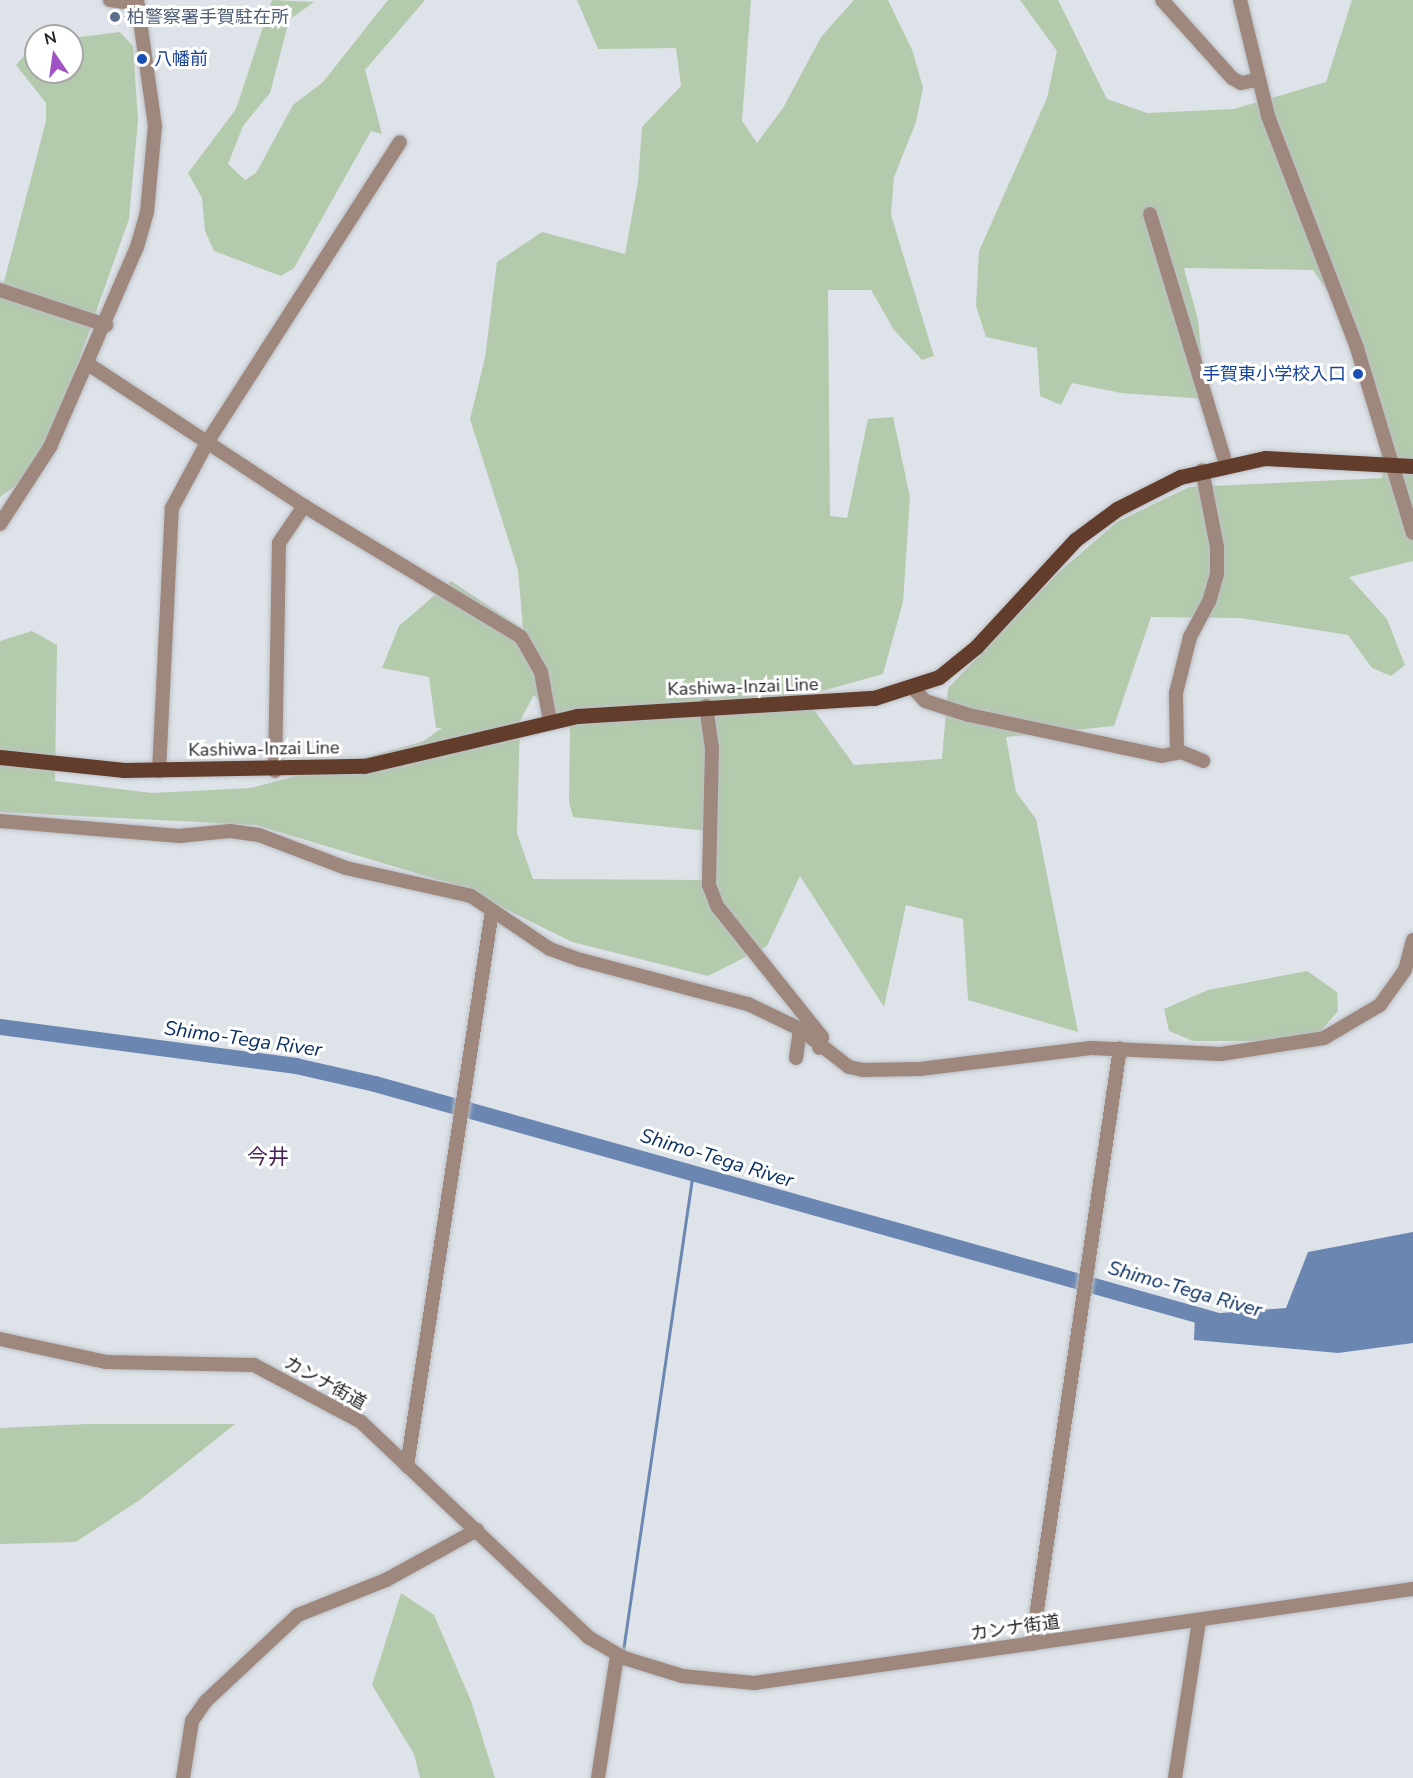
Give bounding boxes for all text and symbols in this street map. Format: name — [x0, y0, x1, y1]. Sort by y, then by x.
place label: 柏警察署手賀駐在所 — [127, 6, 289, 28]
marker: 柏警察署手賀駐在所 — [108, 10, 122, 24]
north arrow — [24, 24, 84, 84]
text: N — [42, 26, 59, 50]
place label: 八幡前 — [154, 48, 208, 70]
marker: 八幡前 — [135, 52, 149, 66]
place label: 手賀東小学校入口 — [1202, 363, 1346, 385]
marker: 手賀東小学校入口 — [1351, 367, 1365, 381]
street label: Kashiwa-Inzai Line — [667, 674, 819, 700]
street label: Kashiwa-Inzai Line — [188, 737, 340, 761]
water label: Shimo-Tega River — [163, 1016, 323, 1062]
water label: Shimo-Tega River — [637, 1123, 797, 1193]
district label: 今井 — [247, 1144, 289, 1170]
water label: Shimo-Tega River — [1105, 1256, 1265, 1322]
street label: カンナ街道 — [280, 1352, 370, 1414]
street label: カンナ街道 — [969, 1611, 1061, 1645]

